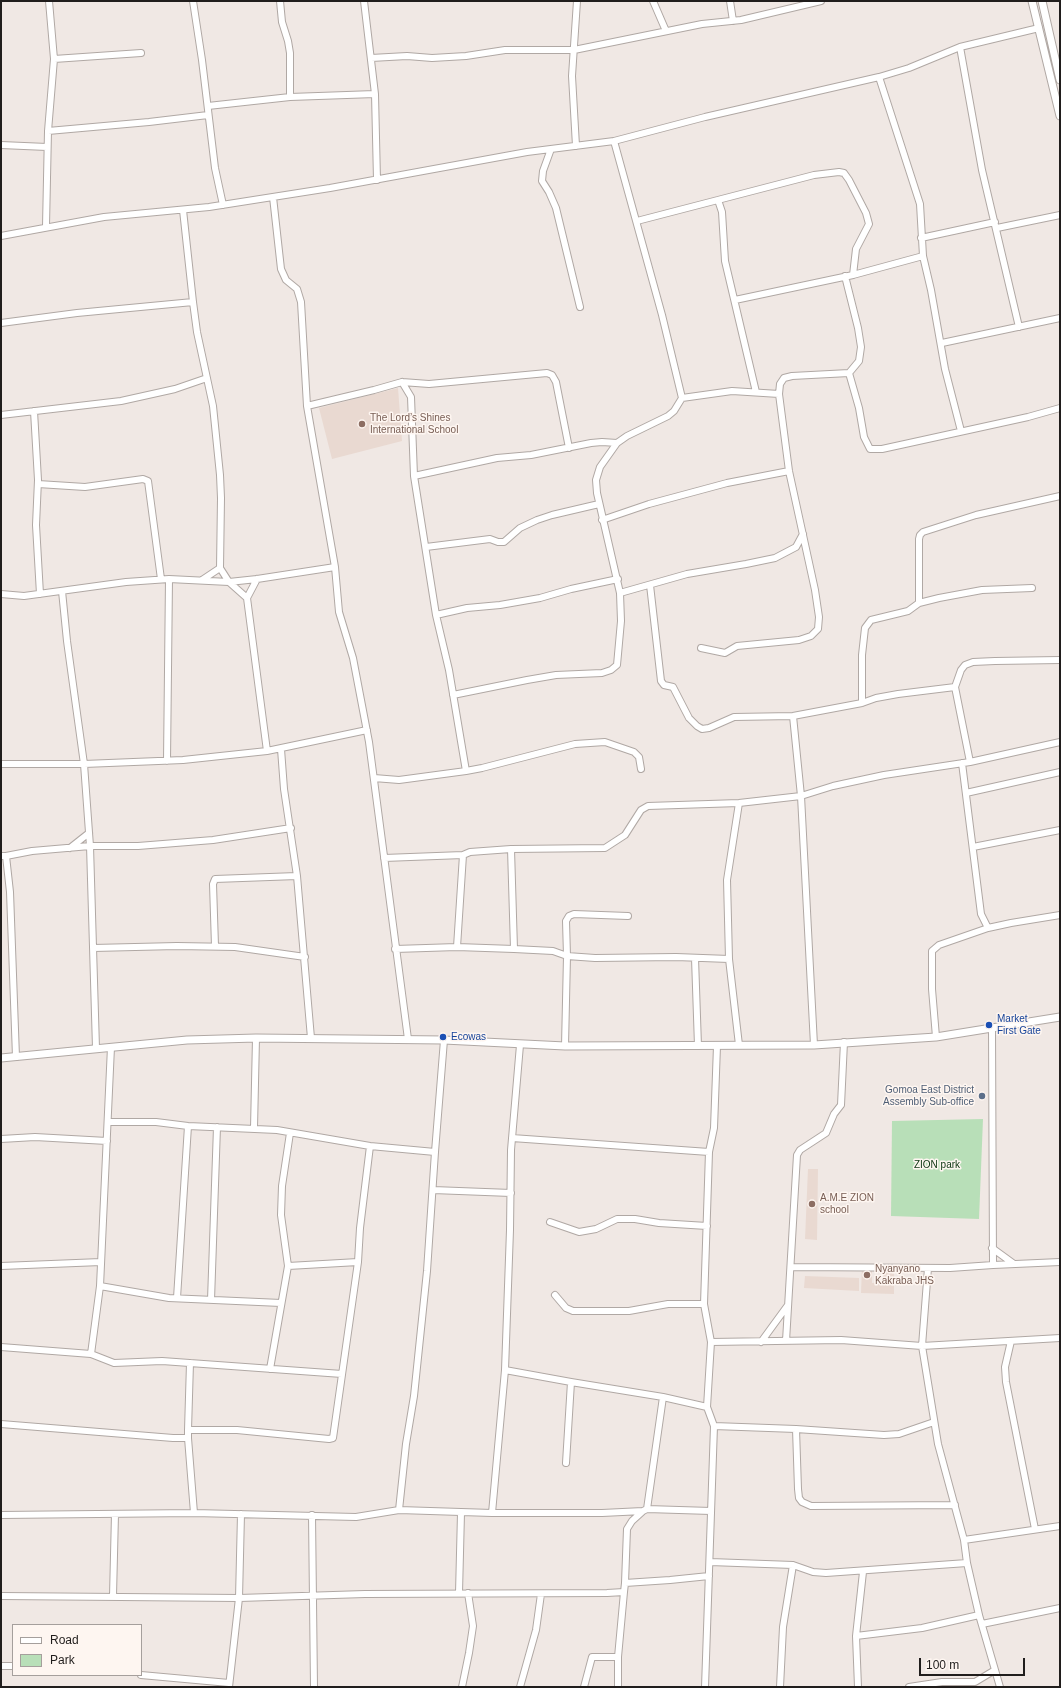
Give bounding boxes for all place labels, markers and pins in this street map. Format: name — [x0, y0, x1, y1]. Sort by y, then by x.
place label: The Lord’s Shines International School — [370, 412, 458, 436]
marker: The Lord’s Shines International School — [357, 419, 367, 429]
place label: Market First Gate — [997, 1013, 1041, 1036]
marker: Market First Gate — [984, 1020, 994, 1030]
place label: Ecowas — [451, 1031, 486, 1043]
marker: Ecowas — [438, 1032, 448, 1042]
place label: Gomoa East District Assembly Sub-office — [883, 1084, 974, 1108]
marker: Gomoa East District Assembly Sub-office — [977, 1091, 987, 1101]
place label: A.M.E ZION school — [820, 1192, 874, 1216]
marker: A.M.E ZION school — [807, 1199, 817, 1209]
place label: Nyanyano Kakraba JHS — [875, 1263, 934, 1286]
marker: Nyanyano Kakraba JHS — [862, 1270, 872, 1280]

